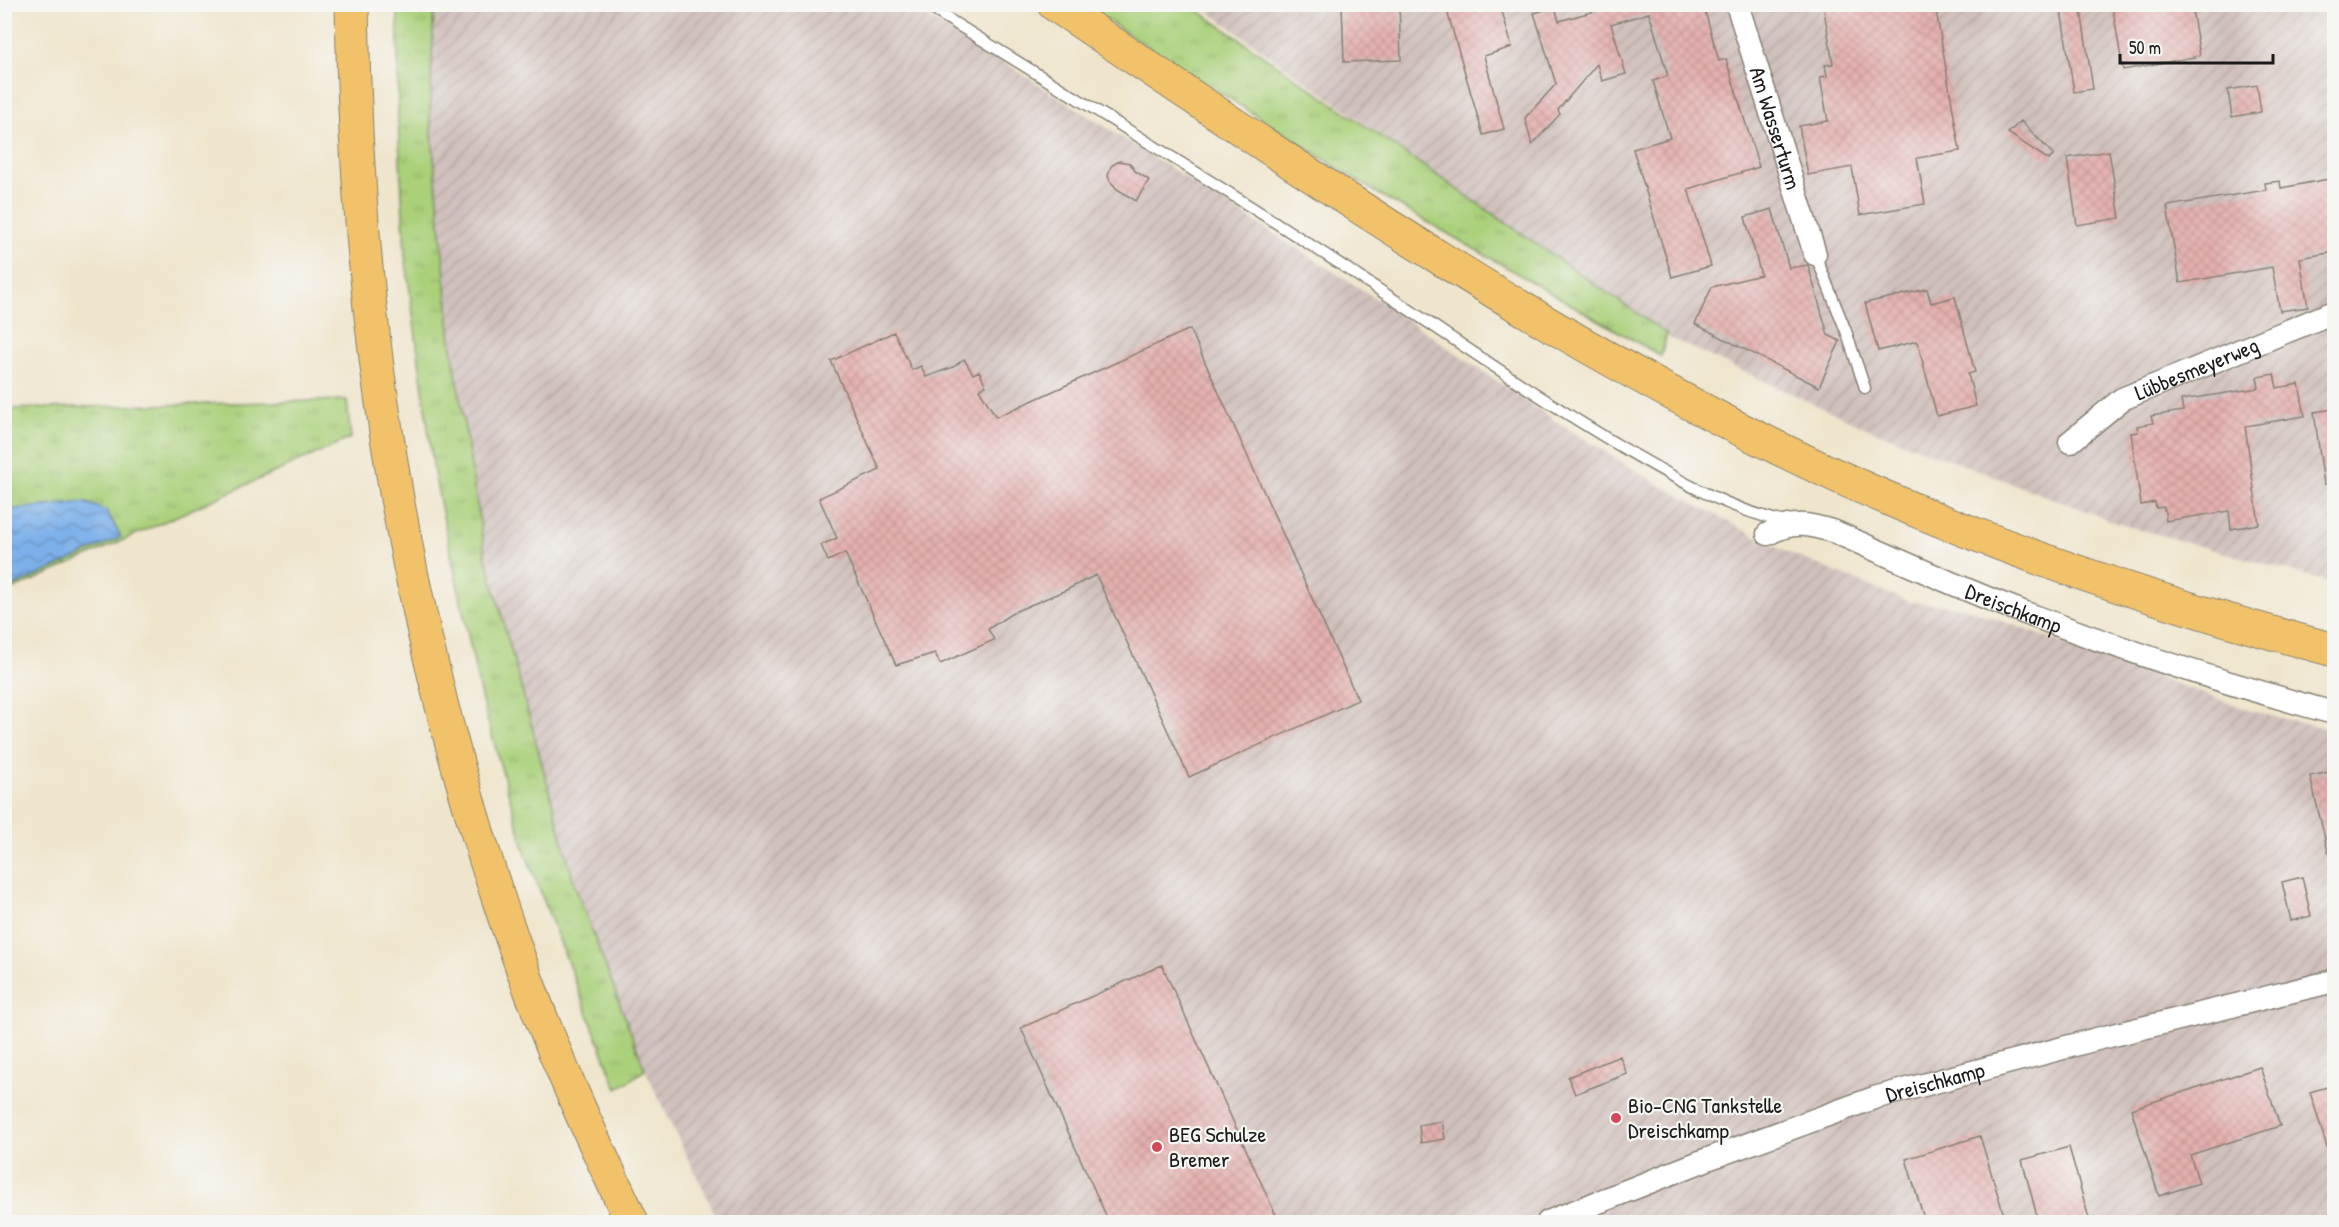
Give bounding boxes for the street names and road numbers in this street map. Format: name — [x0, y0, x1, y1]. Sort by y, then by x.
street label: Am Wasserturm — [1742, 63, 1809, 193]
street label: Lübbesmeyerweg — [2130, 330, 2263, 407]
street label: Dreischkamp — [1961, 576, 2067, 641]
street label: Dreischkamp — [1882, 1054, 1988, 1109]

